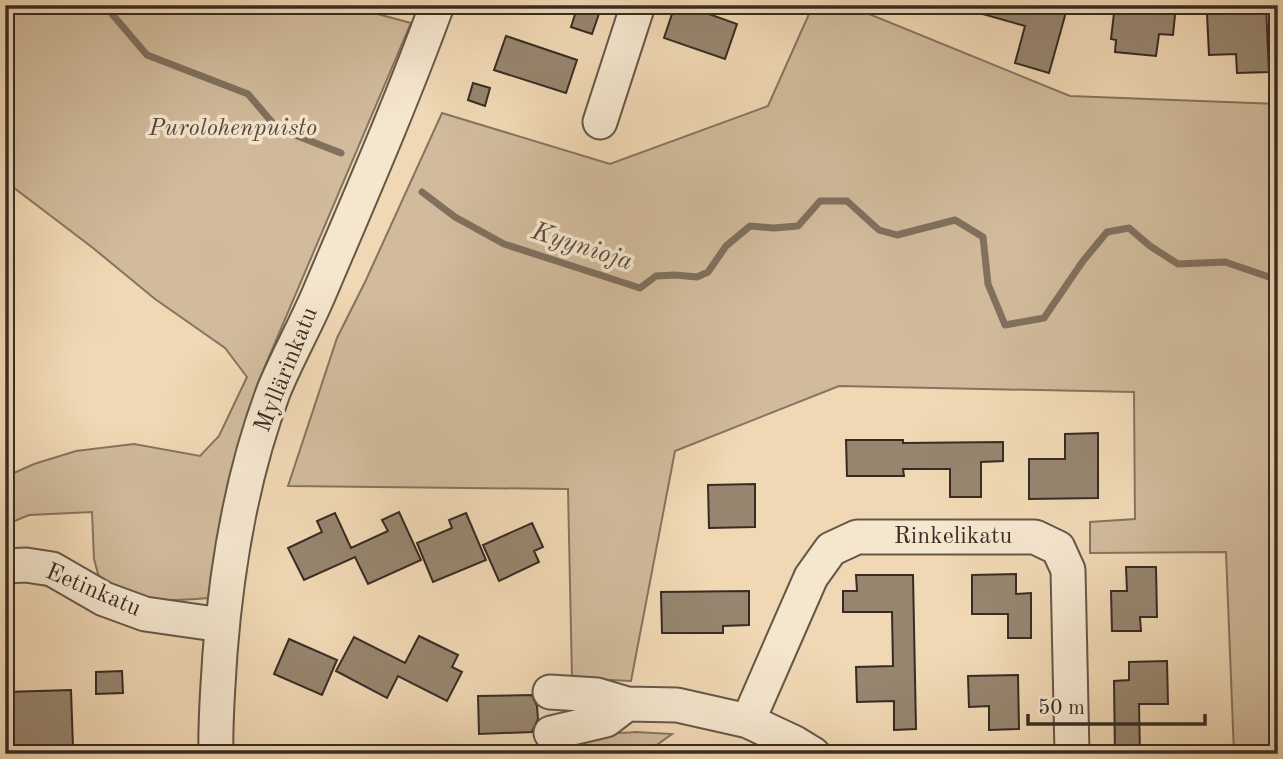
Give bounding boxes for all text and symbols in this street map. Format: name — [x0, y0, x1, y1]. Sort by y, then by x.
park label: Purolohenpuisto — [148, 117, 317, 141]
water label: Kyynioja — [527, 218, 636, 275]
street label: Myllärinkatu — [251, 304, 323, 436]
street label: Rinkelikatu — [894, 525, 1013, 549]
street label: Eetinkatu — [42, 560, 144, 622]
scale bar — [1028, 682, 1204, 726]
text: 50 m — [1038, 698, 1085, 719]

